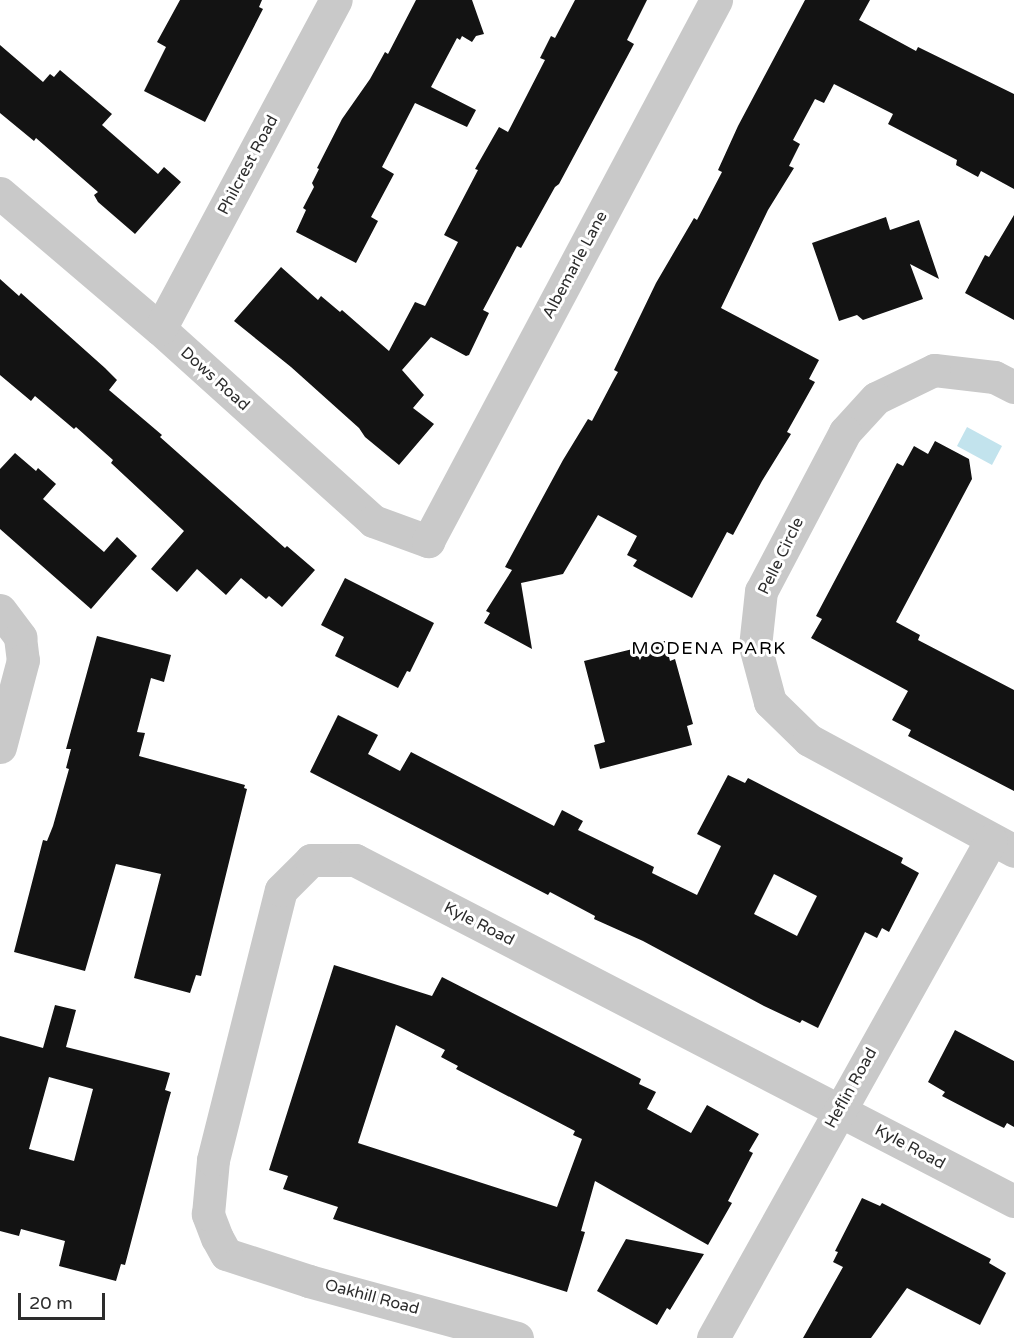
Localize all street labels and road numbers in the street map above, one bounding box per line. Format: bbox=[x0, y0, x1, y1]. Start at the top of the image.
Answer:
street label: Philcrest Road bbox=[214, 112, 282, 218]
street label: Albemarle Lane bbox=[539, 208, 611, 322]
street label: Dows Road bbox=[177, 343, 253, 415]
street label: Pelle Circle bbox=[754, 514, 808, 598]
street label: Kyle Road bbox=[440, 898, 518, 950]
street label: Heflin Road bbox=[821, 1044, 881, 1132]
street label: Kyle Road bbox=[872, 1121, 948, 1173]
street label: Oakhill Road bbox=[323, 1275, 421, 1319]

